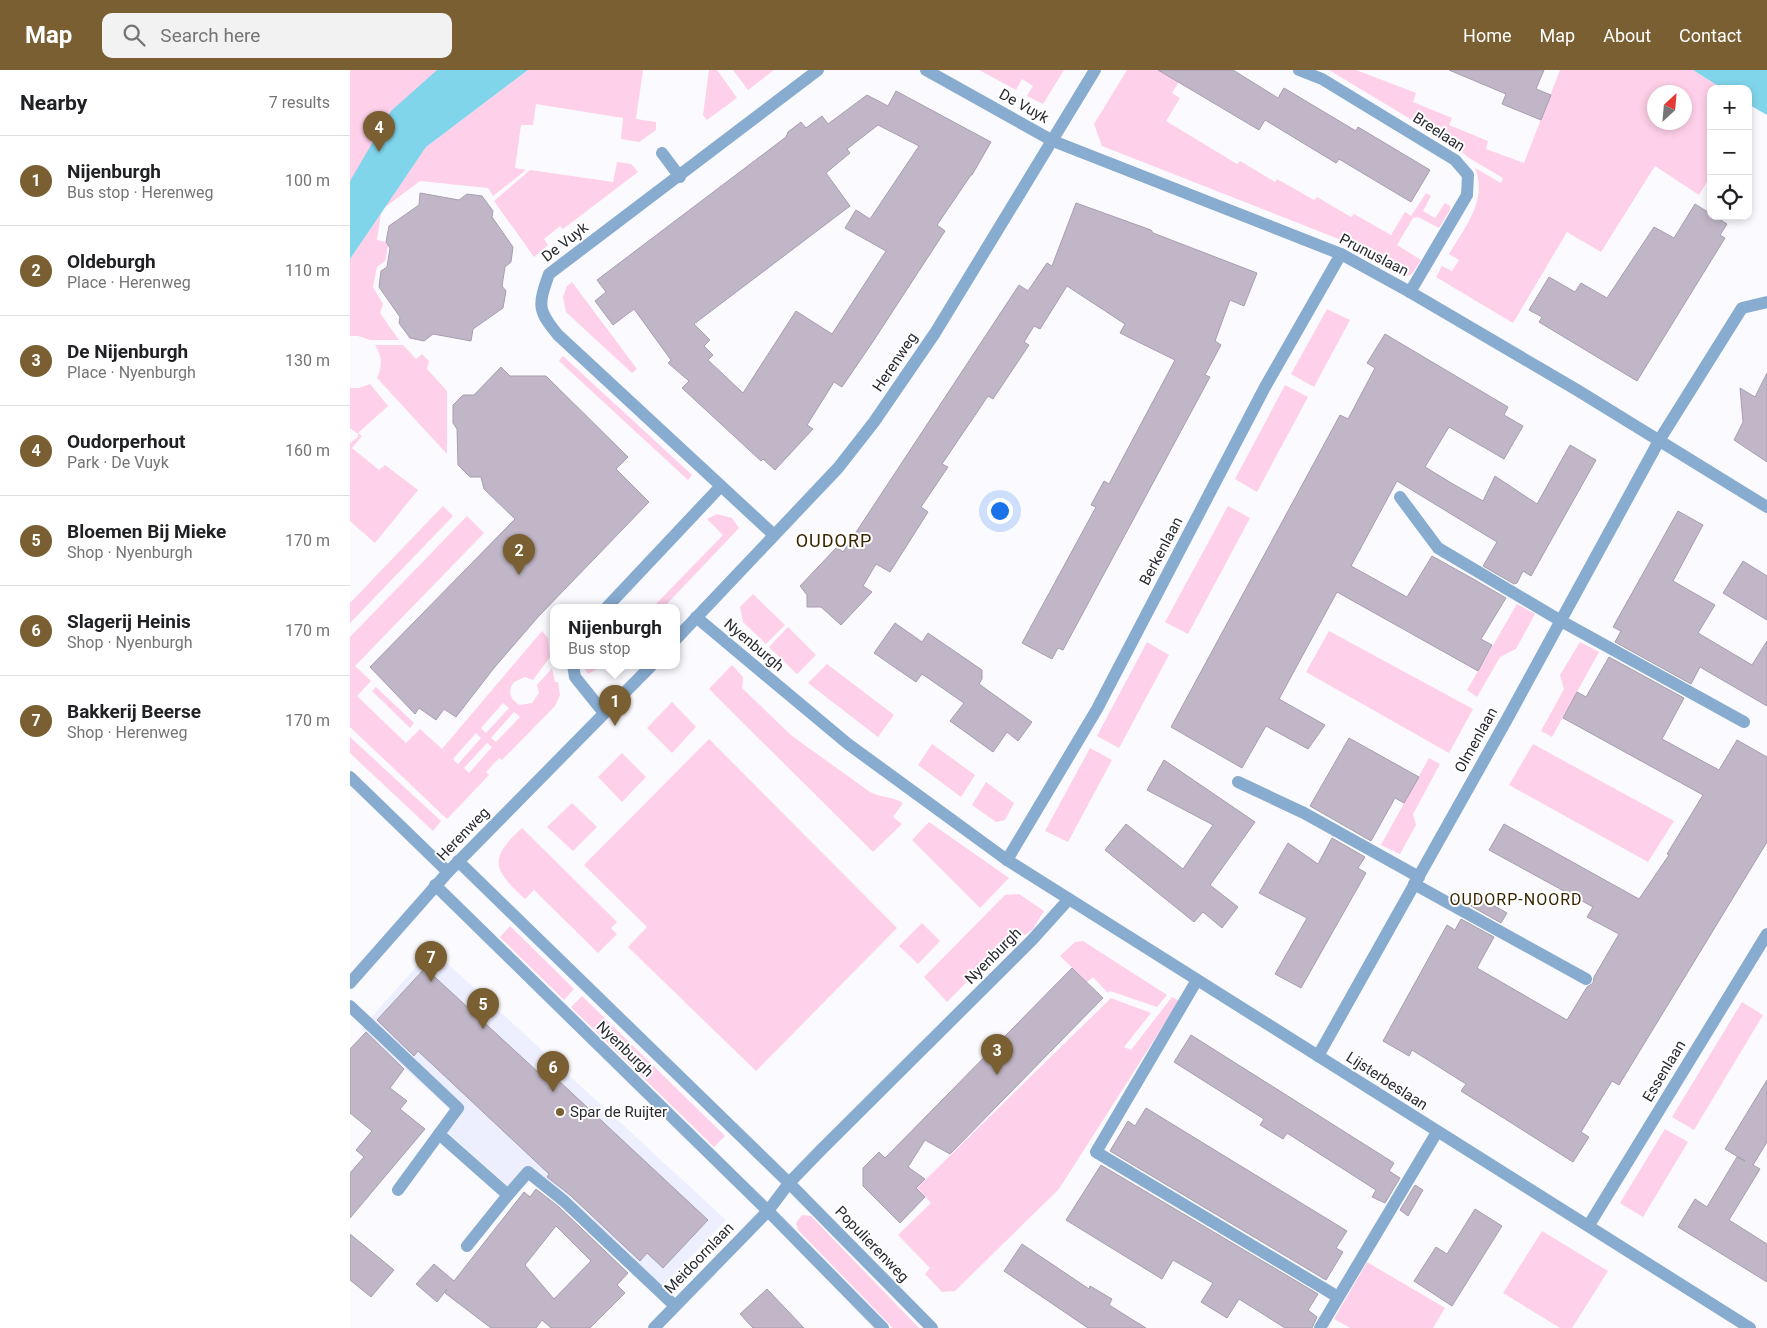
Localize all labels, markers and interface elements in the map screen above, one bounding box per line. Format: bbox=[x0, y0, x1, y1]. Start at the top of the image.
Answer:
search box bbox=[102, 13, 452, 58]
text: Map bbox=[25, 21, 72, 49]
icon: search bbox=[120, 21, 148, 49]
text: Search here bbox=[160, 24, 260, 47]
text: Home bbox=[1463, 25, 1512, 46]
text: Map bbox=[1540, 25, 1575, 46]
text: About bbox=[1603, 25, 1651, 46]
text: Contact bbox=[1679, 25, 1742, 46]
street label: De Vuyk bbox=[996, 85, 1052, 127]
north arrow bbox=[1647, 85, 1692, 130]
map controls bbox=[1707, 85, 1752, 220]
button: + bbox=[1707, 85, 1752, 130]
text: Nearby bbox=[20, 91, 87, 115]
text: 7 results bbox=[269, 93, 330, 112]
street label: Breelaan bbox=[1410, 109, 1468, 155]
pin: 4 bbox=[363, 111, 395, 152]
button: − bbox=[1707, 130, 1752, 175]
text: Nijenburgh bbox=[67, 160, 161, 183]
text: 1 bbox=[31, 171, 41, 190]
text: 100 m bbox=[285, 171, 330, 190]
button: locate bbox=[1707, 175, 1752, 220]
text: Bus stop · Herenweg bbox=[67, 183, 214, 202]
street label: De Vuyk bbox=[538, 218, 592, 266]
street label: Prunuslaan bbox=[1336, 230, 1412, 280]
text: Oldeburgh bbox=[67, 250, 156, 273]
text: 2 bbox=[31, 261, 41, 280]
text: 110 m bbox=[285, 261, 330, 280]
text: Place · Herenweg bbox=[67, 273, 191, 292]
street label: Herenweg bbox=[869, 329, 921, 395]
text: De Nijenburgh bbox=[67, 340, 188, 363]
text: 3 bbox=[31, 351, 41, 370]
text: 130 m bbox=[285, 351, 330, 370]
text: Place · Nyenburgh bbox=[67, 363, 196, 382]
text: Oudorperhout bbox=[67, 430, 185, 453]
text: 4 bbox=[31, 441, 41, 460]
text: 160 m bbox=[285, 441, 330, 460]
text: Park · De Vuyk bbox=[67, 453, 169, 472]
your location bbox=[987, 498, 1013, 524]
street label: Berkenlaan bbox=[1136, 514, 1186, 588]
text: Bloemen Bij Mieke bbox=[67, 520, 226, 543]
district label: OUDORP bbox=[796, 530, 872, 551]
text: 5 bbox=[31, 531, 41, 550]
text: 170 m bbox=[285, 531, 330, 550]
pin: 2 bbox=[503, 534, 535, 575]
text: Shop · Nyenburgh bbox=[67, 543, 193, 562]
popup bbox=[550, 604, 680, 669]
text: Slagerij Heinis bbox=[67, 610, 191, 633]
street label: Nyenburgh bbox=[721, 615, 787, 675]
text: Nijenburgh bbox=[568, 616, 662, 639]
text: 6 bbox=[31, 621, 41, 640]
text: 170 m bbox=[285, 621, 330, 640]
text: Shop · Nyenburgh bbox=[67, 633, 193, 652]
text: Bus stop bbox=[568, 639, 631, 658]
pin: 1 bbox=[599, 685, 631, 726]
text: Bakkerij Beerse bbox=[67, 700, 201, 723]
street label: Olmenlaan bbox=[1451, 704, 1501, 776]
text: 7 bbox=[31, 711, 41, 730]
text: 170 m bbox=[285, 711, 330, 730]
text: Shop · Herenweg bbox=[67, 723, 188, 742]
street label: Herenweg bbox=[433, 803, 493, 865]
district label: OUDORP-NOORD bbox=[1449, 890, 1583, 909]
street label: Nyenburgh bbox=[961, 924, 1025, 988]
pin: 7 bbox=[415, 941, 447, 982]
pin: 5 bbox=[467, 988, 499, 1029]
street label: Nyenburgh bbox=[593, 1017, 657, 1081]
pin: 3 bbox=[981, 1034, 1013, 1075]
street label: Essenlaan bbox=[1639, 1037, 1689, 1105]
street label: Lijsterbeslaan bbox=[1343, 1048, 1431, 1114]
pin: 6 bbox=[537, 1051, 569, 1092]
place label: Spar de Ruijter bbox=[570, 1103, 667, 1121]
marker: Spar de Ruijter bbox=[554, 1106, 566, 1118]
street label: Populierenweg bbox=[831, 1202, 913, 1286]
street label: Meidoornlaan bbox=[661, 1219, 737, 1297]

